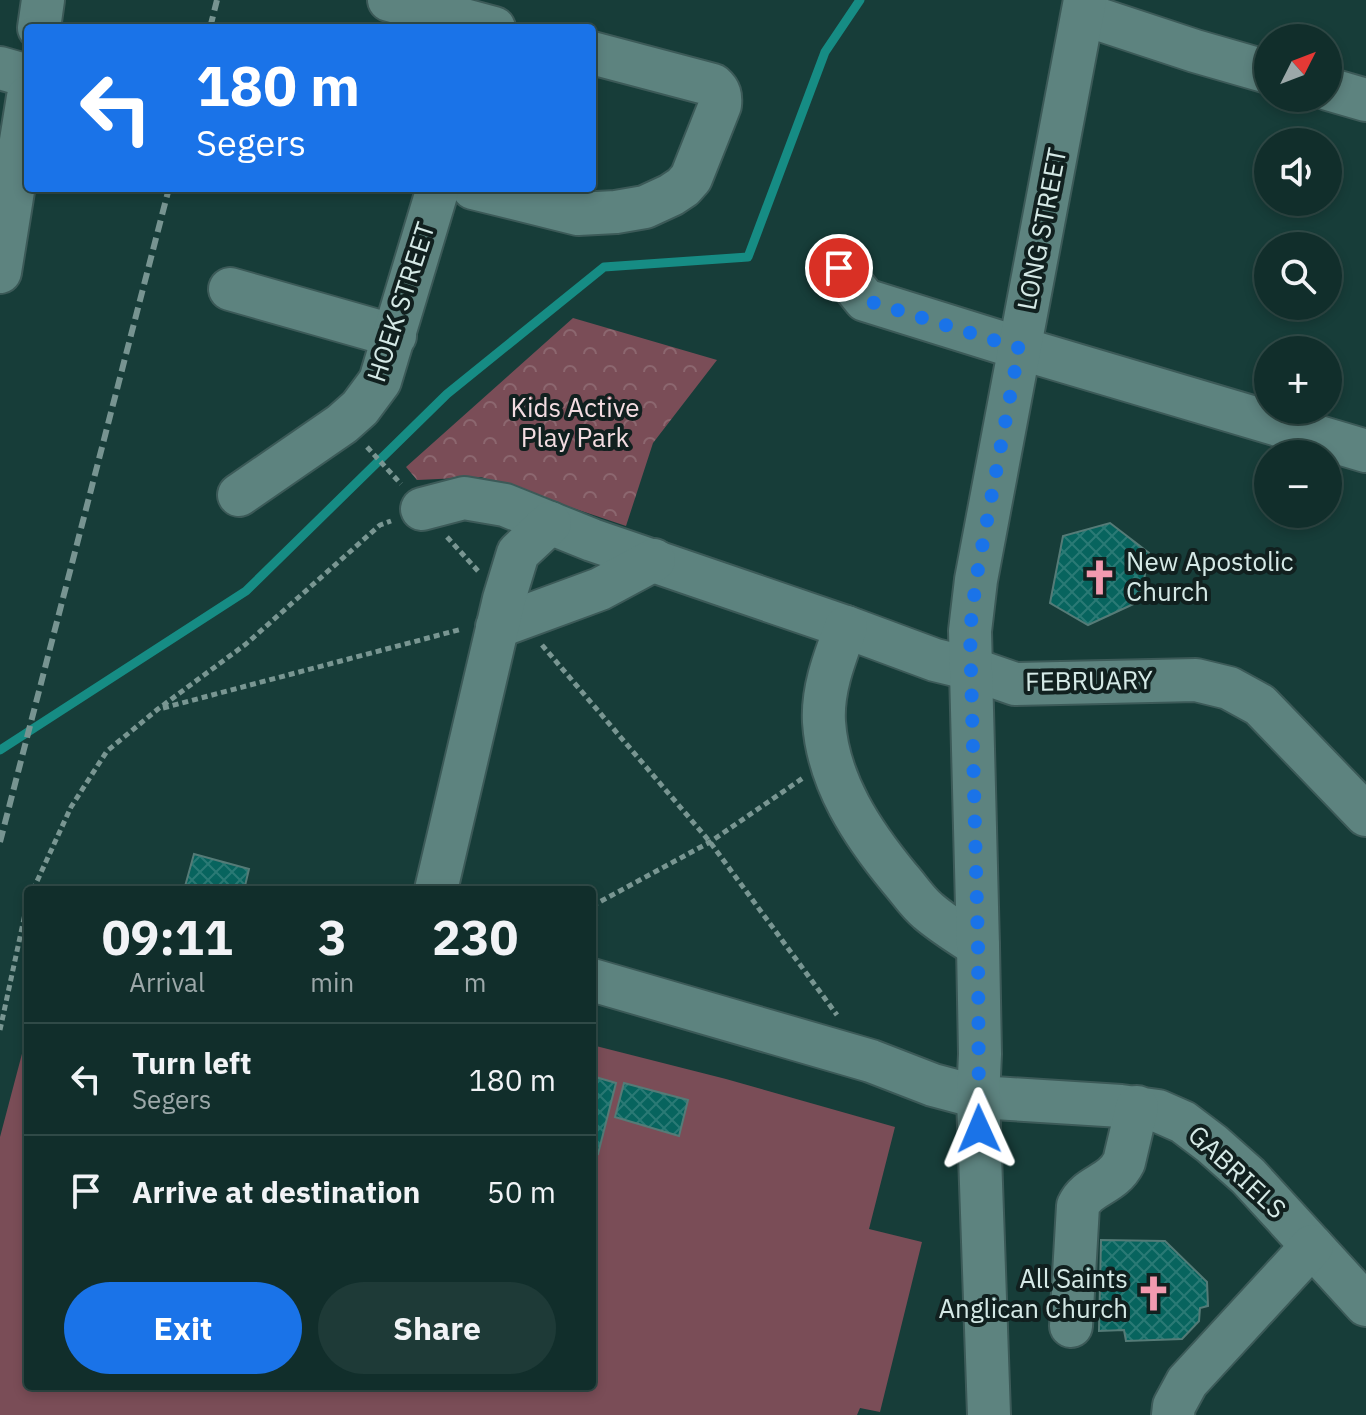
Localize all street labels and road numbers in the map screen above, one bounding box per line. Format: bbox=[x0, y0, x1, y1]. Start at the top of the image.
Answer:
street label: LONG STREET bbox=[1009, 145, 1073, 313]
street label: HOEK STREET bbox=[358, 217, 442, 386]
street label: FEBRUARY bbox=[1025, 662, 1154, 698]
street label: GABRIELS bbox=[1181, 1117, 1294, 1225]

